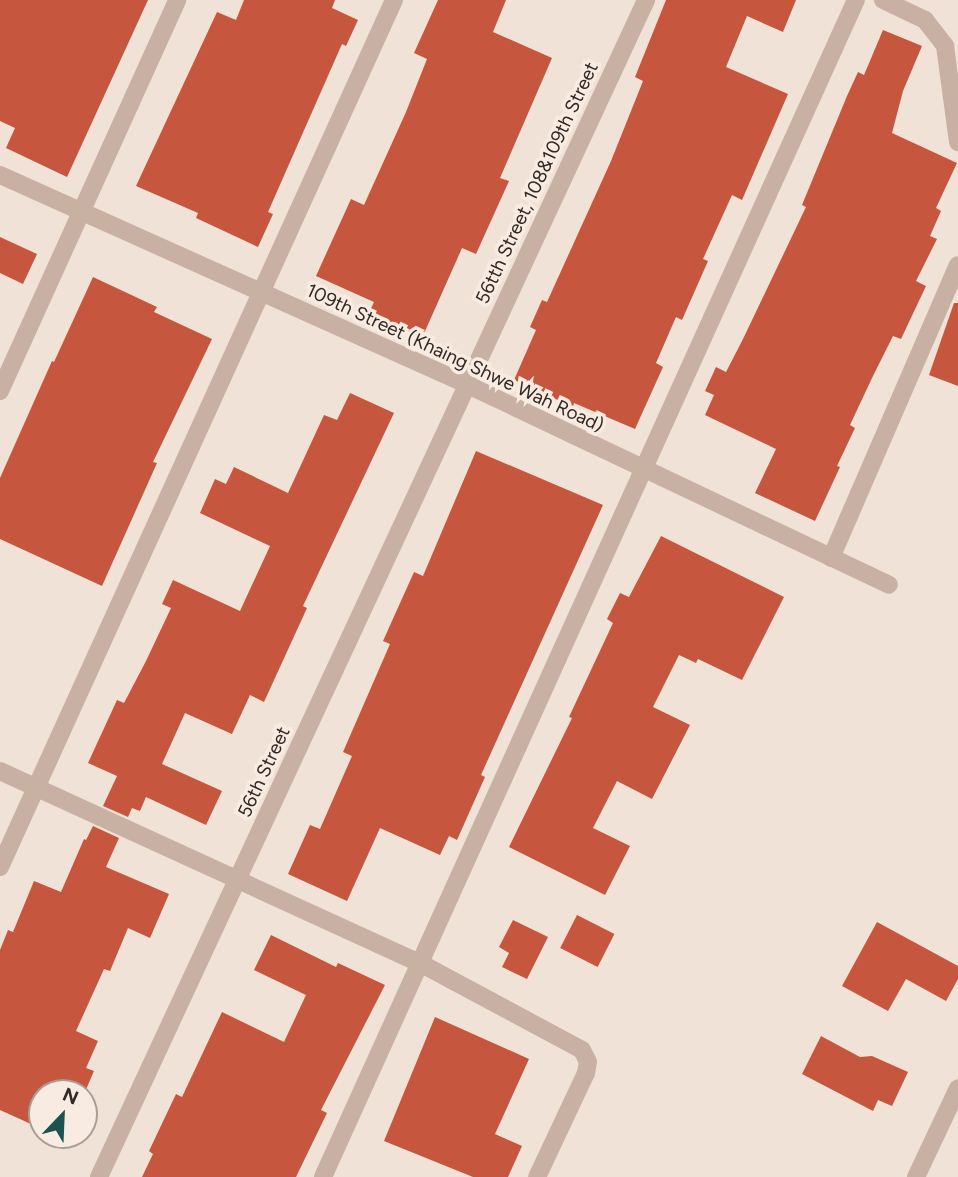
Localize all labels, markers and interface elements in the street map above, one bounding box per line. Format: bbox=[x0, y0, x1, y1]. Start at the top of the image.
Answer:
street label: 56tth Street, 108&109th Street bbox=[471, 59, 603, 307]
street label: 109th Street (Khaing Shwe Wah Road) bbox=[303, 279, 607, 437]
street label: 56th Street bbox=[233, 723, 295, 821]
north arrow bbox=[28, 1079, 98, 1149]
text: N bbox=[59, 1083, 82, 1110]

